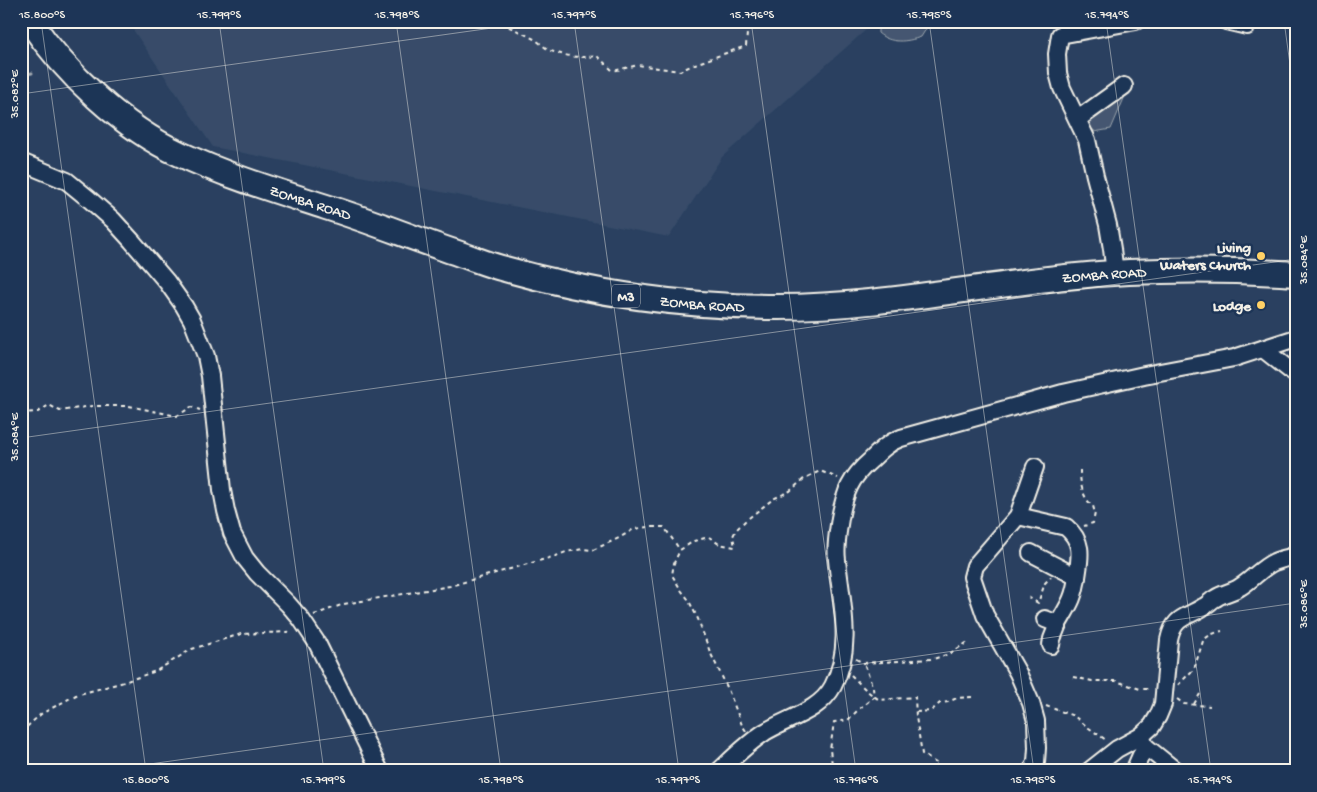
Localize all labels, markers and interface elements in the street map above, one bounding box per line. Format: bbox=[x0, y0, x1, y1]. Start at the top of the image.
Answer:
text: 15.800°S bbox=[18, 9, 65, 23]
text: 15.799°S bbox=[196, 9, 242, 23]
text: 15.798°S bbox=[374, 9, 420, 23]
text: 15.797°S bbox=[551, 9, 597, 23]
text: 15.796°S bbox=[729, 9, 775, 23]
text: 15.795°S bbox=[906, 9, 952, 23]
text: 15.794°S bbox=[1084, 9, 1129, 23]
text: 35.082°E bbox=[9, 69, 23, 119]
street label: ZOMBA ROAD bbox=[267, 182, 353, 226]
text: 35.084°E bbox=[1298, 235, 1312, 285]
place label: Living Waters Church bbox=[1159, 240, 1251, 275]
marker: Living Waters Church bbox=[1255, 250, 1267, 262]
street label: ZOMBA ROAD bbox=[1061, 264, 1147, 288]
road number: M3 bbox=[612, 284, 640, 308]
street label: ZOMBA ROAD bbox=[659, 293, 745, 317]
place label: Lodge bbox=[1213, 298, 1252, 316]
marker: Lodge bbox=[1255, 299, 1267, 311]
text: 35.084°E bbox=[9, 412, 23, 462]
text: 35.086°E bbox=[1298, 579, 1312, 629]
text: 15.800°S bbox=[122, 774, 169, 788]
text: 15.799°S bbox=[300, 774, 346, 788]
text: 15.798°S bbox=[478, 774, 524, 788]
text: 15.797°S bbox=[655, 774, 701, 788]
text: 15.796°S bbox=[833, 774, 879, 788]
text: 15.795°S bbox=[1010, 774, 1056, 788]
text: 15.794°S bbox=[1187, 774, 1232, 788]

